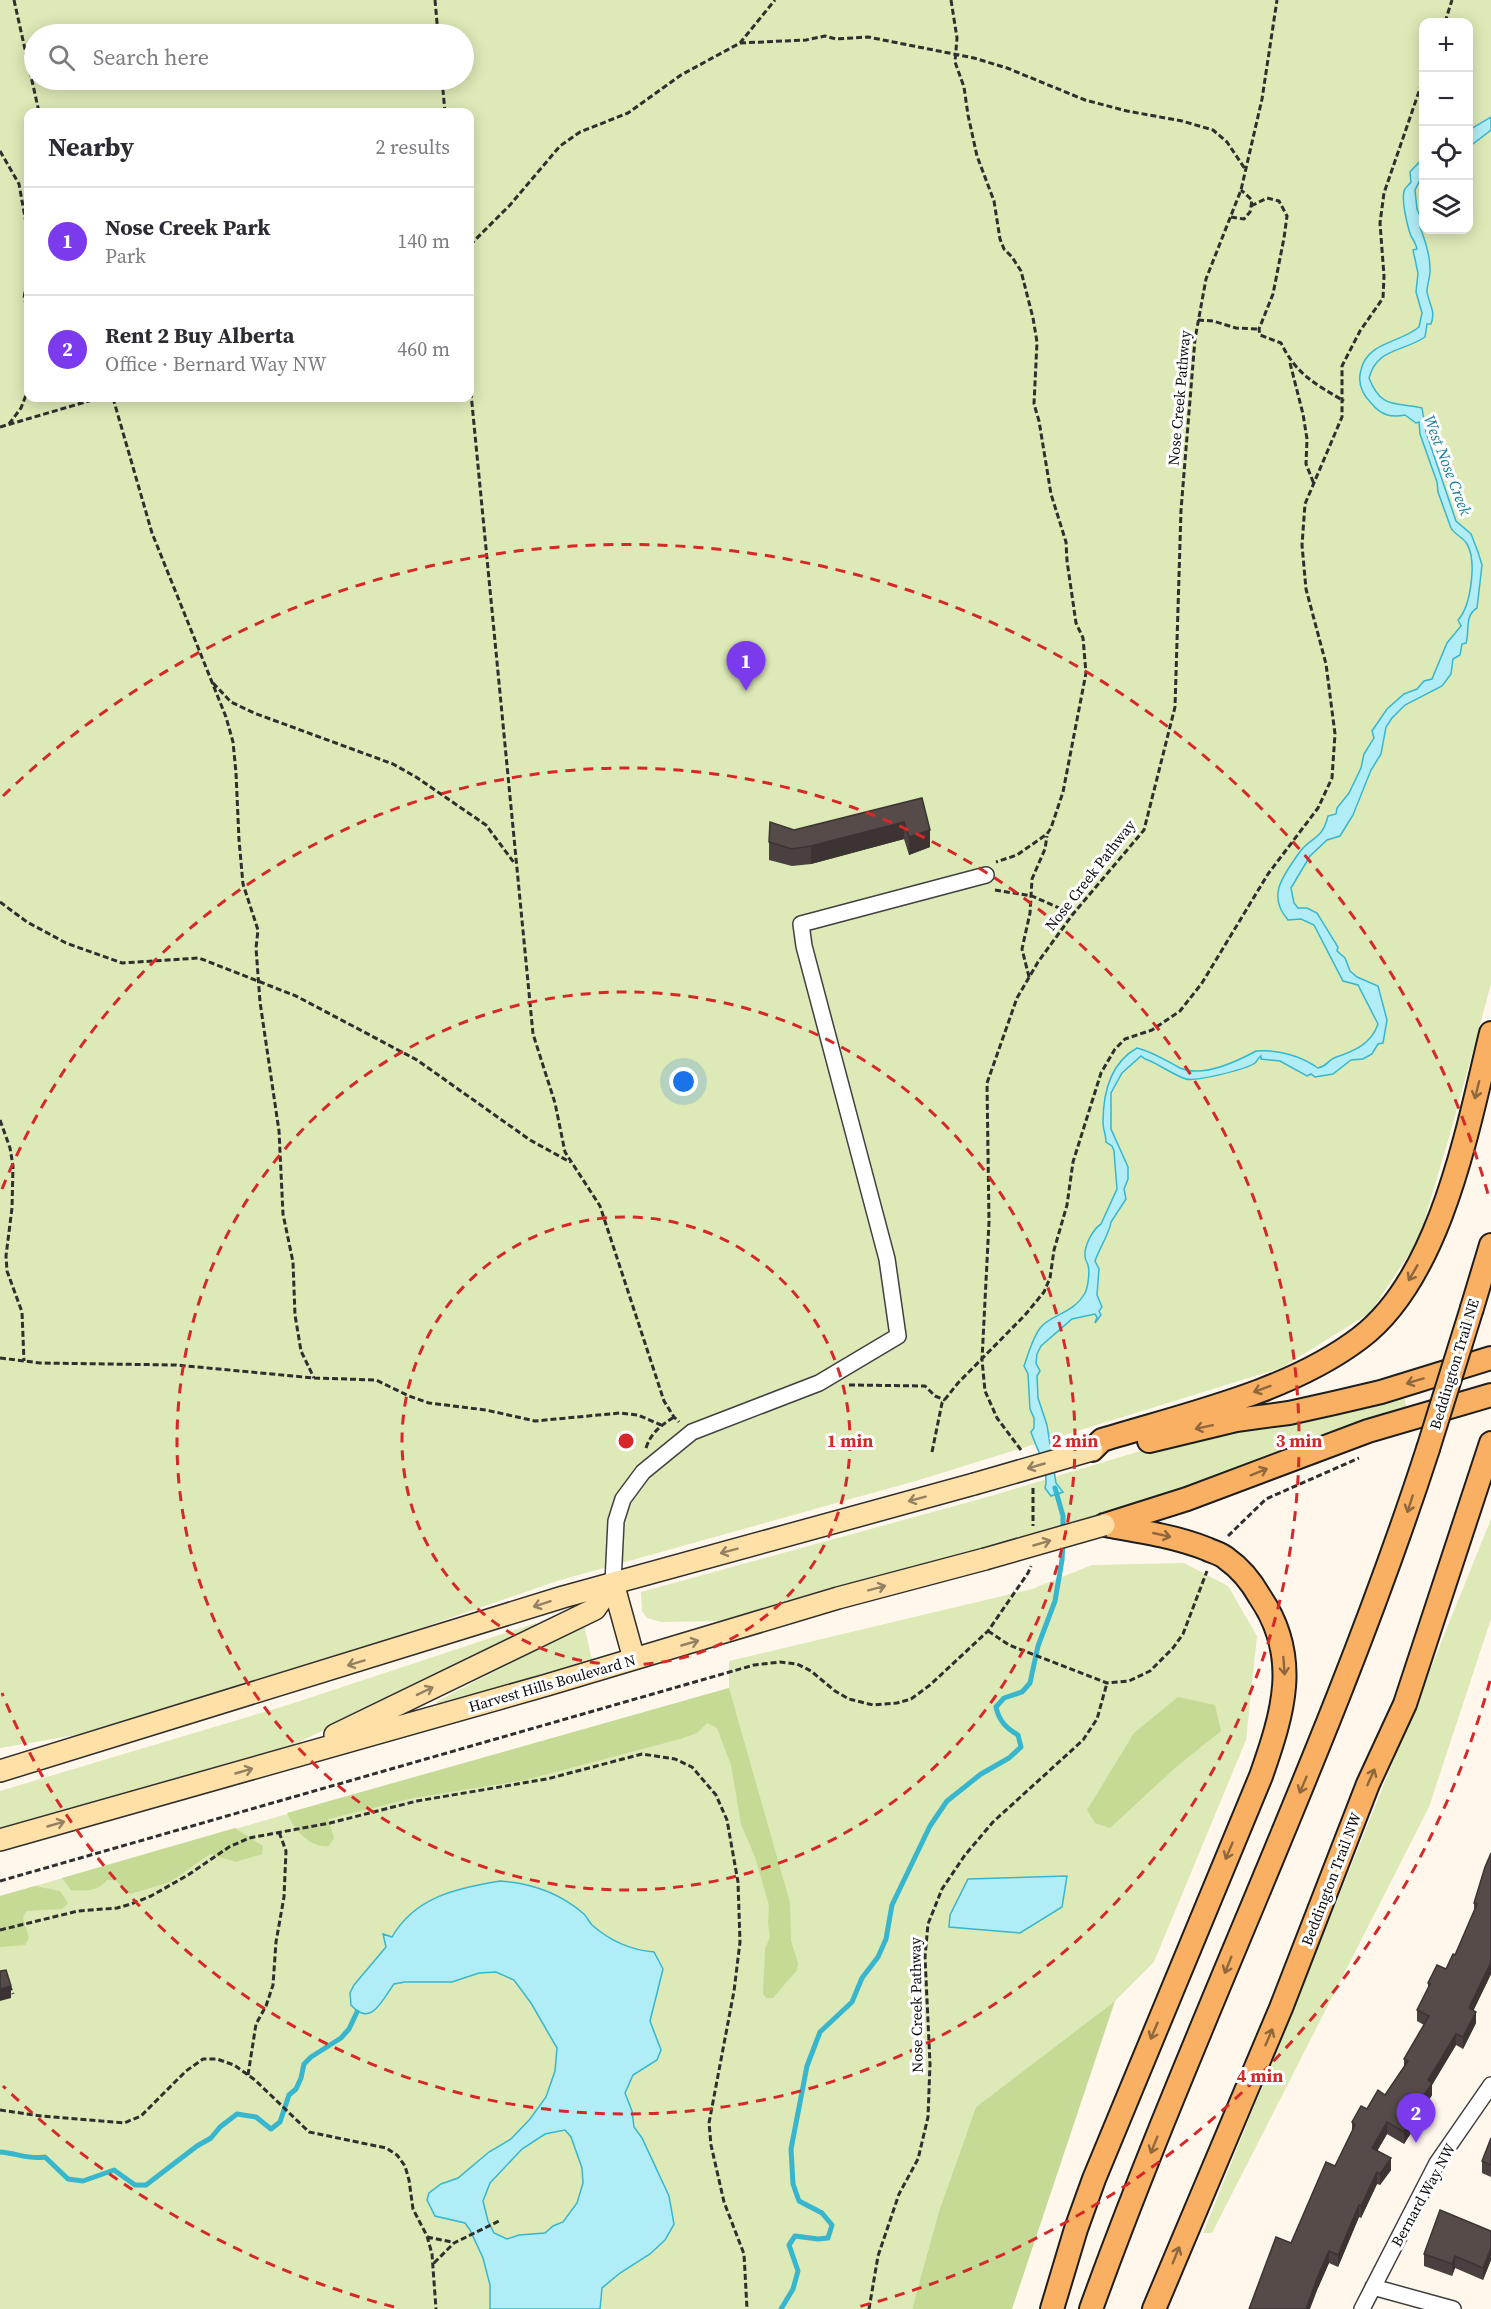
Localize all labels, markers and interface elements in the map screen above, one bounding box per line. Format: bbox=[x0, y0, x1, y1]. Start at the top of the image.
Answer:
map controls bbox=[1419, 18, 1473, 234]
button: + bbox=[1419, 18, 1473, 72]
search box bbox=[24, 24, 474, 90]
icon: search bbox=[45, 41, 78, 74]
text: Search here bbox=[93, 42, 209, 72]
button: − bbox=[1419, 72, 1473, 126]
button: locate bbox=[1419, 126, 1473, 180]
text: Nearby bbox=[48, 129, 134, 165]
text: 2 results bbox=[375, 133, 450, 161]
button: layers bbox=[1419, 180, 1473, 234]
text: Nose Creek Park bbox=[105, 212, 270, 242]
text: 1 bbox=[62, 227, 73, 255]
text: 140 m bbox=[397, 227, 450, 255]
text: Park bbox=[105, 242, 146, 270]
text: Rent 2 Buy Alberta bbox=[105, 320, 294, 350]
street label: Nose Creek Pathway bbox=[1163, 329, 1195, 466]
text: 2 bbox=[62, 335, 73, 363]
text: 460 m bbox=[397, 335, 450, 363]
text: Office · Bernard Way NW bbox=[105, 350, 326, 378]
water label: West Nose Creek bbox=[1419, 412, 1477, 519]
pin: 1 bbox=[726, 642, 766, 691]
street label: Nose Creek Pathway bbox=[1040, 815, 1140, 935]
your location bbox=[669, 1067, 698, 1096]
one-way arrow bbox=[1470, 1080, 1482, 1099]
one-way arrow bbox=[1407, 1264, 1419, 1281]
street label: Beddington Trail NE bbox=[1424, 1296, 1484, 1432]
one-way arrow bbox=[1406, 1377, 1425, 1388]
one-way arrow bbox=[1253, 1384, 1272, 1395]
one-way arrow bbox=[1195, 1422, 1214, 1433]
text: 1 min bbox=[827, 1428, 873, 1453]
text: 2 min bbox=[1052, 1428, 1098, 1453]
text: 3 min bbox=[1276, 1428, 1322, 1453]
centre of rings bbox=[616, 1431, 636, 1451]
one-way arrow bbox=[1027, 1461, 1046, 1472]
one-way arrow bbox=[1249, 1466, 1268, 1477]
one-way arrow bbox=[908, 1494, 927, 1505]
one-way arrow bbox=[1403, 1494, 1414, 1513]
one-way arrow bbox=[1152, 1530, 1171, 1542]
one-way arrow bbox=[1032, 1537, 1051, 1548]
one-way arrow bbox=[720, 1546, 739, 1557]
one-way arrow bbox=[867, 1581, 886, 1593]
one-way arrow bbox=[533, 1599, 552, 1610]
one-way arrow bbox=[680, 1637, 699, 1648]
street label: Harvest Hills Boulevard N bbox=[466, 1649, 638, 1717]
one-way arrow bbox=[1279, 1655, 1290, 1675]
one-way arrow bbox=[347, 1658, 366, 1669]
one-way arrow bbox=[416, 1685, 434, 1697]
one-way arrow bbox=[234, 1765, 253, 1776]
one-way arrow bbox=[1366, 1769, 1378, 1787]
one-way arrow bbox=[1297, 1775, 1308, 1793]
street label: Beddington Trail NW bbox=[1296, 1809, 1366, 1949]
one-way arrow bbox=[46, 1818, 65, 1829]
one-way arrow bbox=[1223, 1841, 1234, 1860]
street label: Nose Creek Pathway bbox=[904, 1937, 928, 2073]
one-way arrow bbox=[1222, 1955, 1233, 1973]
one-way arrow bbox=[1148, 2021, 1159, 2039]
one-way arrow bbox=[1264, 2028, 1275, 2046]
text: 4 min bbox=[1237, 2063, 1283, 2088]
pin: 2 bbox=[1396, 2094, 1436, 2143]
one-way arrow bbox=[1148, 2135, 1159, 2154]
street label: Bernard Way NW bbox=[1386, 2139, 1460, 2251]
one-way arrow bbox=[1171, 2246, 1182, 2265]

